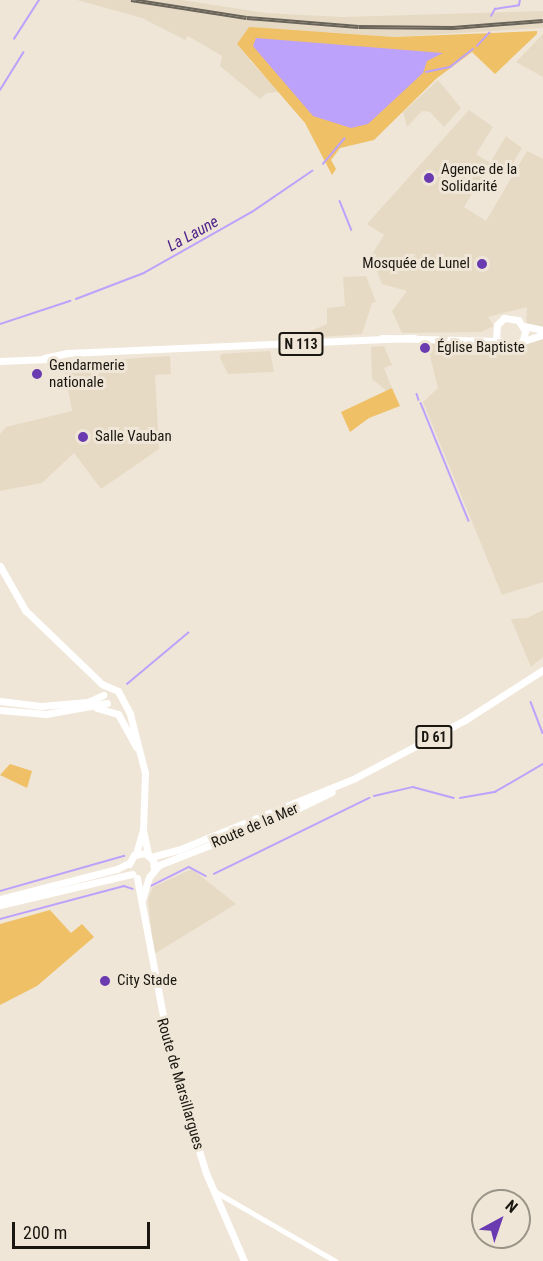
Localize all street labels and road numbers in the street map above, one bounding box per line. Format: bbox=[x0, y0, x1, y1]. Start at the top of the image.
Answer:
road number: N 113 bbox=[277, 333, 325, 355]
road number: D 61 bbox=[414, 726, 454, 748]
street label: Route de la Mer bbox=[209, 800, 301, 852]
street label: Route de Marsillargues bbox=[153, 1016, 207, 1152]

